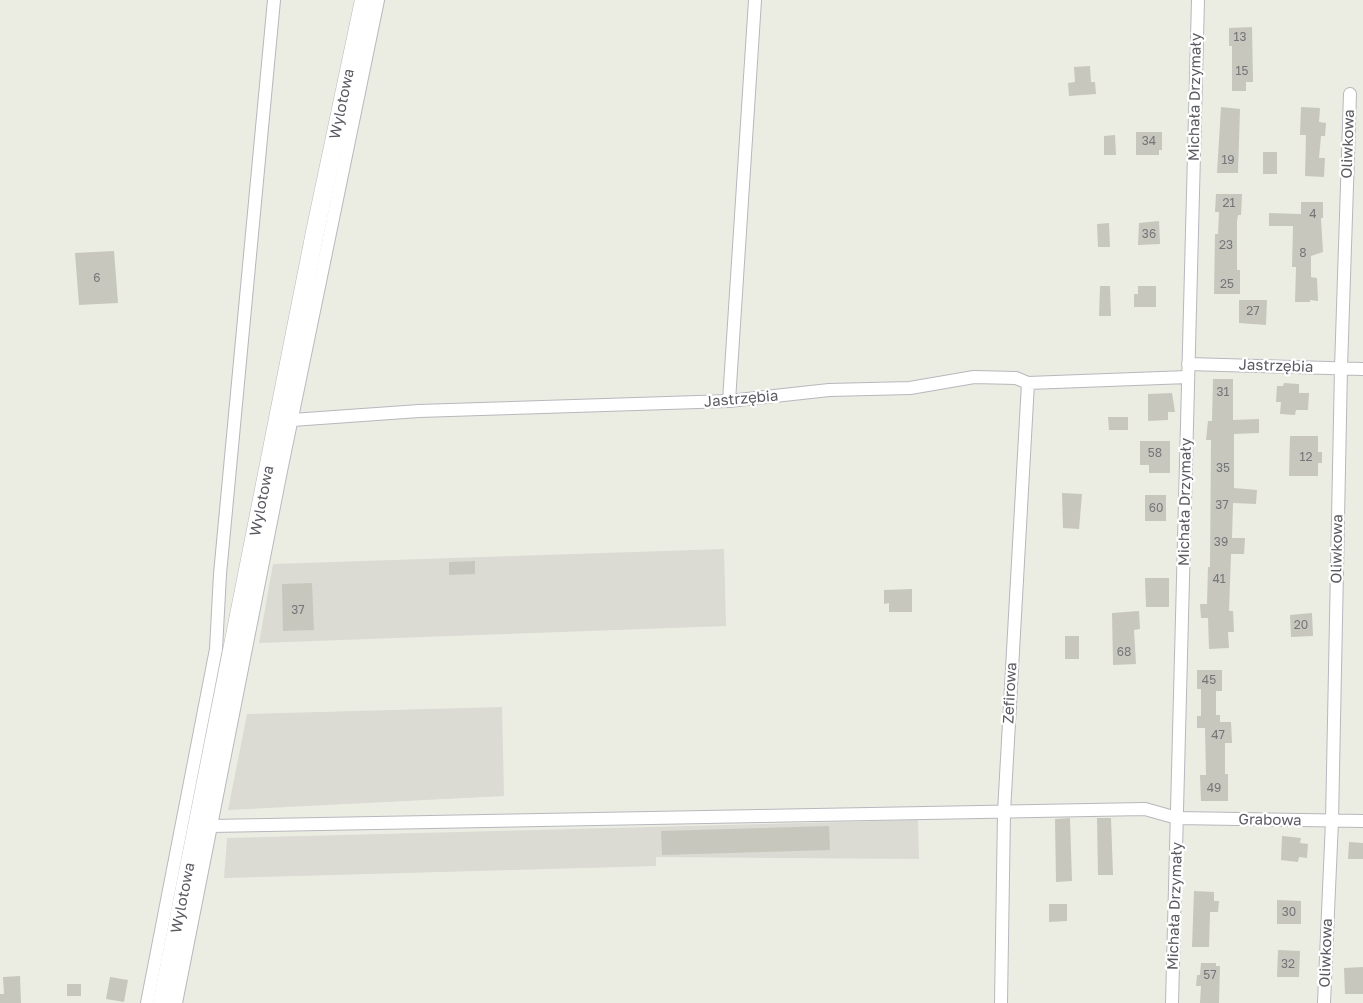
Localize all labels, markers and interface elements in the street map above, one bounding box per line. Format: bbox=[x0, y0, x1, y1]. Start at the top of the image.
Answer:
house number: 13 bbox=[1234, 30, 1246, 44]
street label: Michała Drzymały bbox=[1185, 33, 1205, 161]
house number: 15 bbox=[1236, 64, 1248, 78]
street label: Wylotowa bbox=[326, 67, 358, 141]
street label: Oliwkowa bbox=[1338, 109, 1358, 179]
house number: 34 bbox=[1142, 134, 1156, 148]
house number: 19 bbox=[1221, 153, 1235, 167]
house number: 21 bbox=[1223, 196, 1235, 210]
house number: 4 bbox=[1309, 207, 1317, 221]
house number: 36 bbox=[1142, 227, 1156, 241]
house number: 23 bbox=[1219, 238, 1233, 252]
house number: 8 bbox=[1299, 246, 1307, 260]
house number: 6 bbox=[93, 271, 101, 285]
house number: 25 bbox=[1220, 277, 1234, 291]
house number: 27 bbox=[1246, 304, 1260, 318]
street label: Jastrzębia bbox=[1238, 356, 1314, 376]
house number: 31 bbox=[1217, 385, 1229, 399]
street label: Jastrzębia bbox=[703, 387, 779, 411]
street label: Michała Drzymały bbox=[1175, 438, 1195, 566]
house number: 58 bbox=[1148, 446, 1162, 460]
house number: 12 bbox=[1300, 450, 1312, 464]
house number: 35 bbox=[1216, 461, 1230, 475]
street label: Wylotowa bbox=[246, 464, 278, 538]
house number: 37 bbox=[1215, 498, 1229, 512]
house number: 60 bbox=[1149, 501, 1163, 515]
street label: Oliwkowa bbox=[1327, 514, 1347, 584]
house number: 39 bbox=[1214, 535, 1228, 549]
house number: 41 bbox=[1212, 572, 1226, 586]
house number: 37 bbox=[291, 603, 305, 617]
house number: 20 bbox=[1294, 618, 1308, 632]
house number: 68 bbox=[1117, 645, 1131, 659]
street label: Zefirowa bbox=[999, 662, 1021, 724]
house number: 45 bbox=[1202, 673, 1216, 687]
house number: 47 bbox=[1211, 728, 1225, 742]
house number: 49 bbox=[1207, 781, 1221, 795]
street label: Grabowa bbox=[1238, 810, 1302, 830]
street label: Michała Drzymały bbox=[1164, 842, 1186, 970]
street label: Wylotowa bbox=[167, 861, 199, 935]
house number: 30 bbox=[1282, 905, 1296, 919]
street label: Oliwkowa bbox=[1316, 918, 1336, 988]
house number: 32 bbox=[1281, 957, 1295, 971]
house number: 57 bbox=[1203, 968, 1217, 982]

